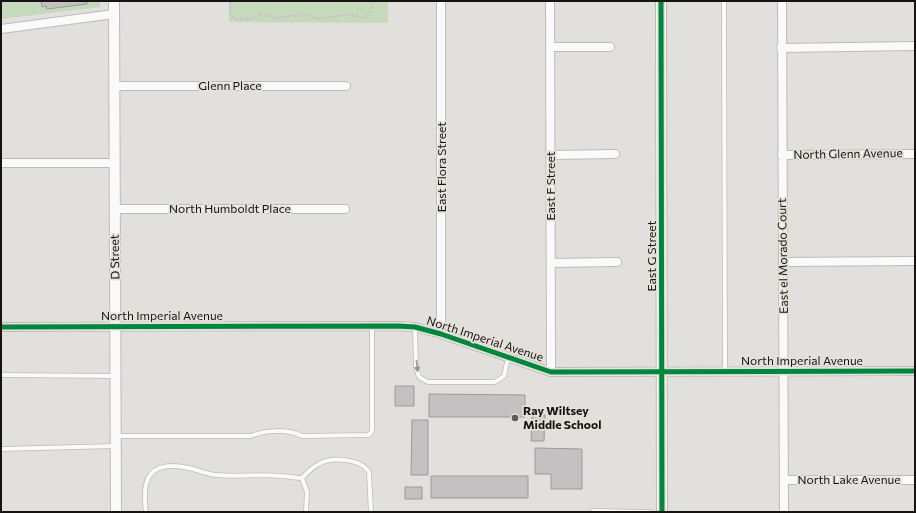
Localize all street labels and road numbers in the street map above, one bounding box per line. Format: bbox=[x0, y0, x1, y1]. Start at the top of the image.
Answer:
street label: Glenn Place bbox=[198, 78, 262, 92]
street label: East Flora Street bbox=[434, 122, 448, 212]
street label: North Glenn Avenue bbox=[793, 145, 903, 161]
street label: East F Street bbox=[543, 151, 557, 221]
street label: East el Morado Court bbox=[774, 198, 790, 314]
street label: North Humboldt Place bbox=[169, 201, 291, 215]
street label: East G Street bbox=[644, 220, 658, 292]
street label: D Street bbox=[107, 234, 121, 280]
street label: North Imperial Avenue bbox=[101, 308, 223, 322]
street label: North Imperial Avenue bbox=[425, 313, 545, 364]
street label: North Imperial Avenue bbox=[741, 353, 863, 367]
street label: North Lake Avenue bbox=[797, 472, 901, 486]

